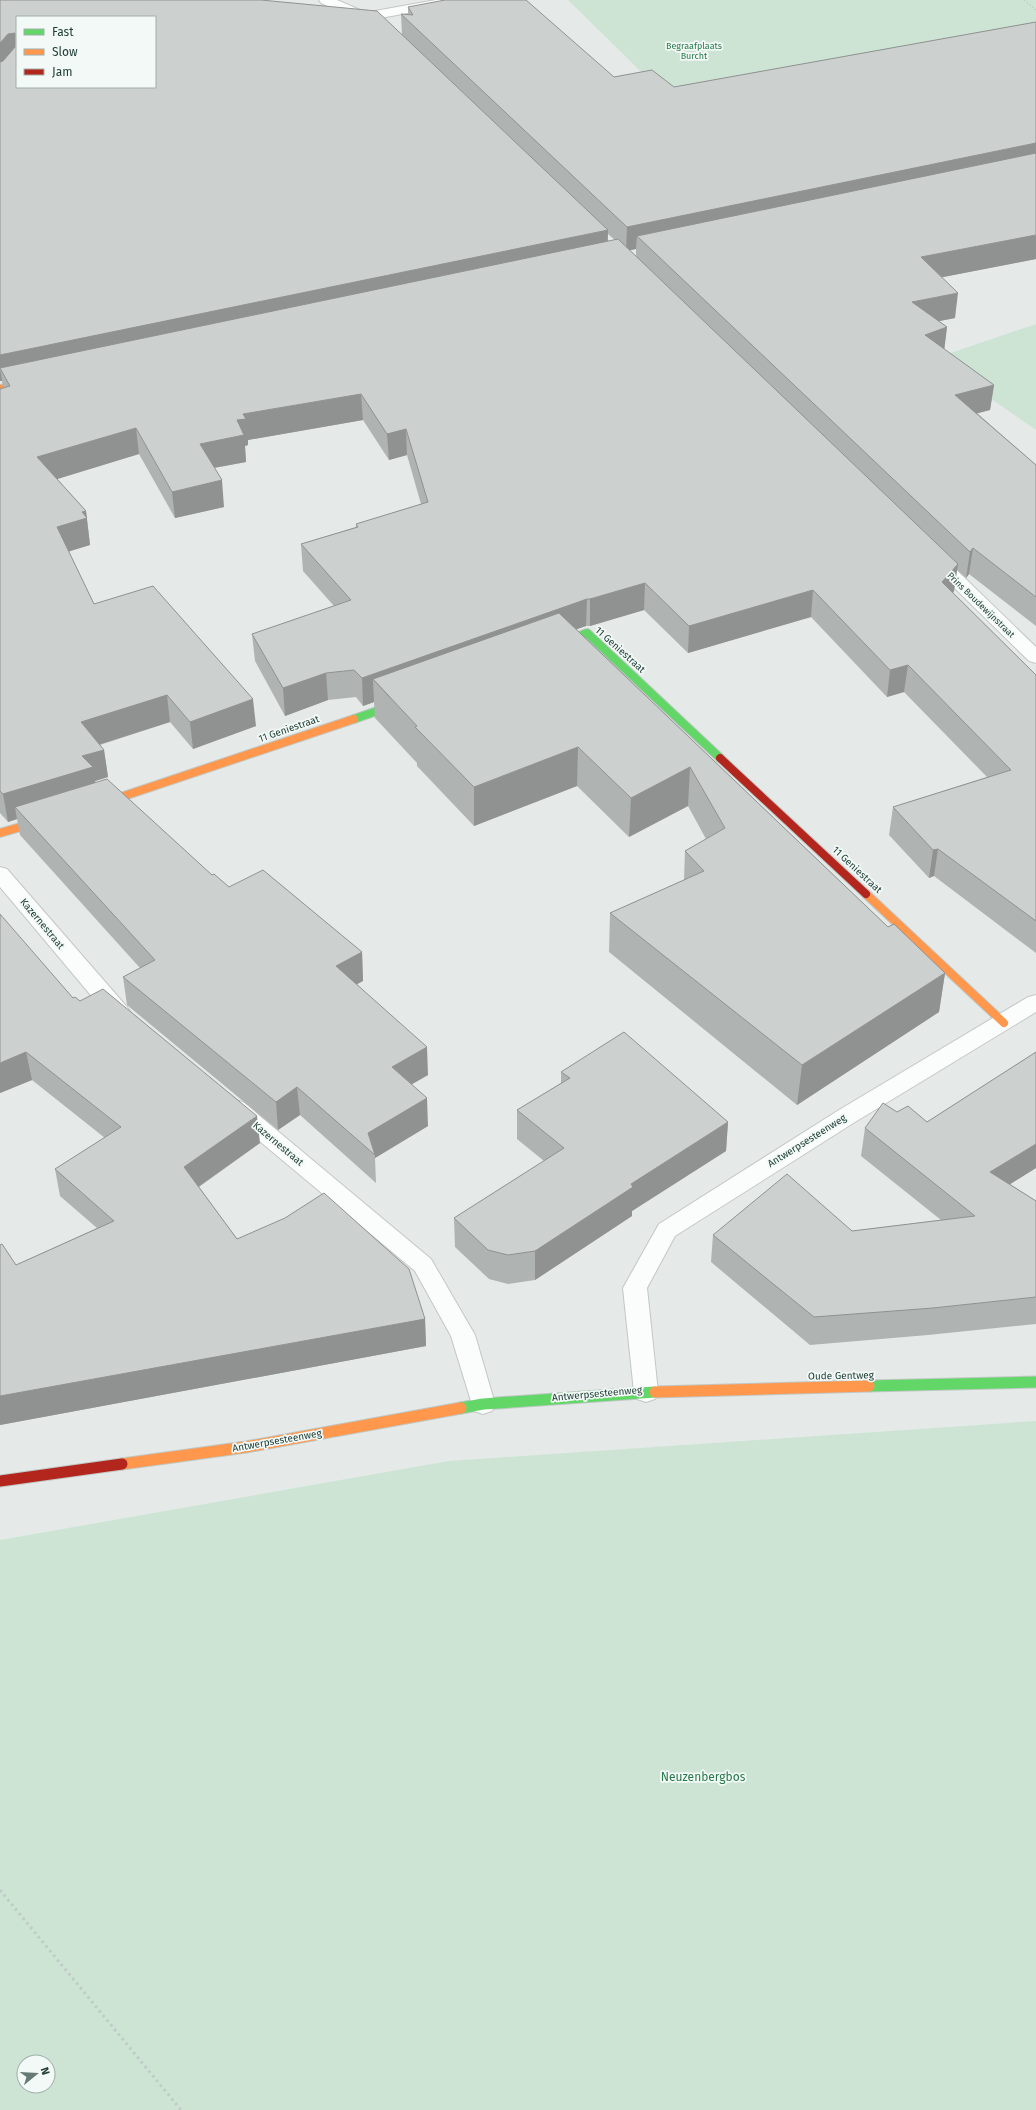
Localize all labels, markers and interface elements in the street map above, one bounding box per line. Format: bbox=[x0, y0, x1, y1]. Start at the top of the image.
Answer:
legend bbox=[16, 16, 156, 88]
text: Fast bbox=[52, 25, 74, 39]
park label: Begraafplaats Burcht bbox=[666, 41, 722, 61]
text: Slow bbox=[52, 45, 78, 59]
text: Jam bbox=[52, 65, 72, 79]
street label: Prins Boudewijnstraat bbox=[945, 570, 1017, 640]
street label: 11 Geniestraat bbox=[592, 624, 648, 676]
street label: 11 Geniestraat bbox=[257, 713, 321, 745]
street label: 11 Geniestraat bbox=[830, 844, 885, 896]
street label: Kazernestraat bbox=[17, 896, 67, 952]
street label: Antwerpsesteenweg bbox=[765, 1112, 849, 1170]
street label: Kazernestraat bbox=[250, 1119, 306, 1169]
street label: Oude Gentweg bbox=[808, 1369, 875, 1383]
street label: Antwerpsesteenweg bbox=[551, 1384, 643, 1404]
street label: Antwerpsesteenweg bbox=[231, 1427, 323, 1455]
park label: Neuzenbergbos bbox=[661, 1770, 746, 1784]
north arrow bbox=[16, 2054, 56, 2094]
text: N bbox=[38, 2066, 52, 2077]

